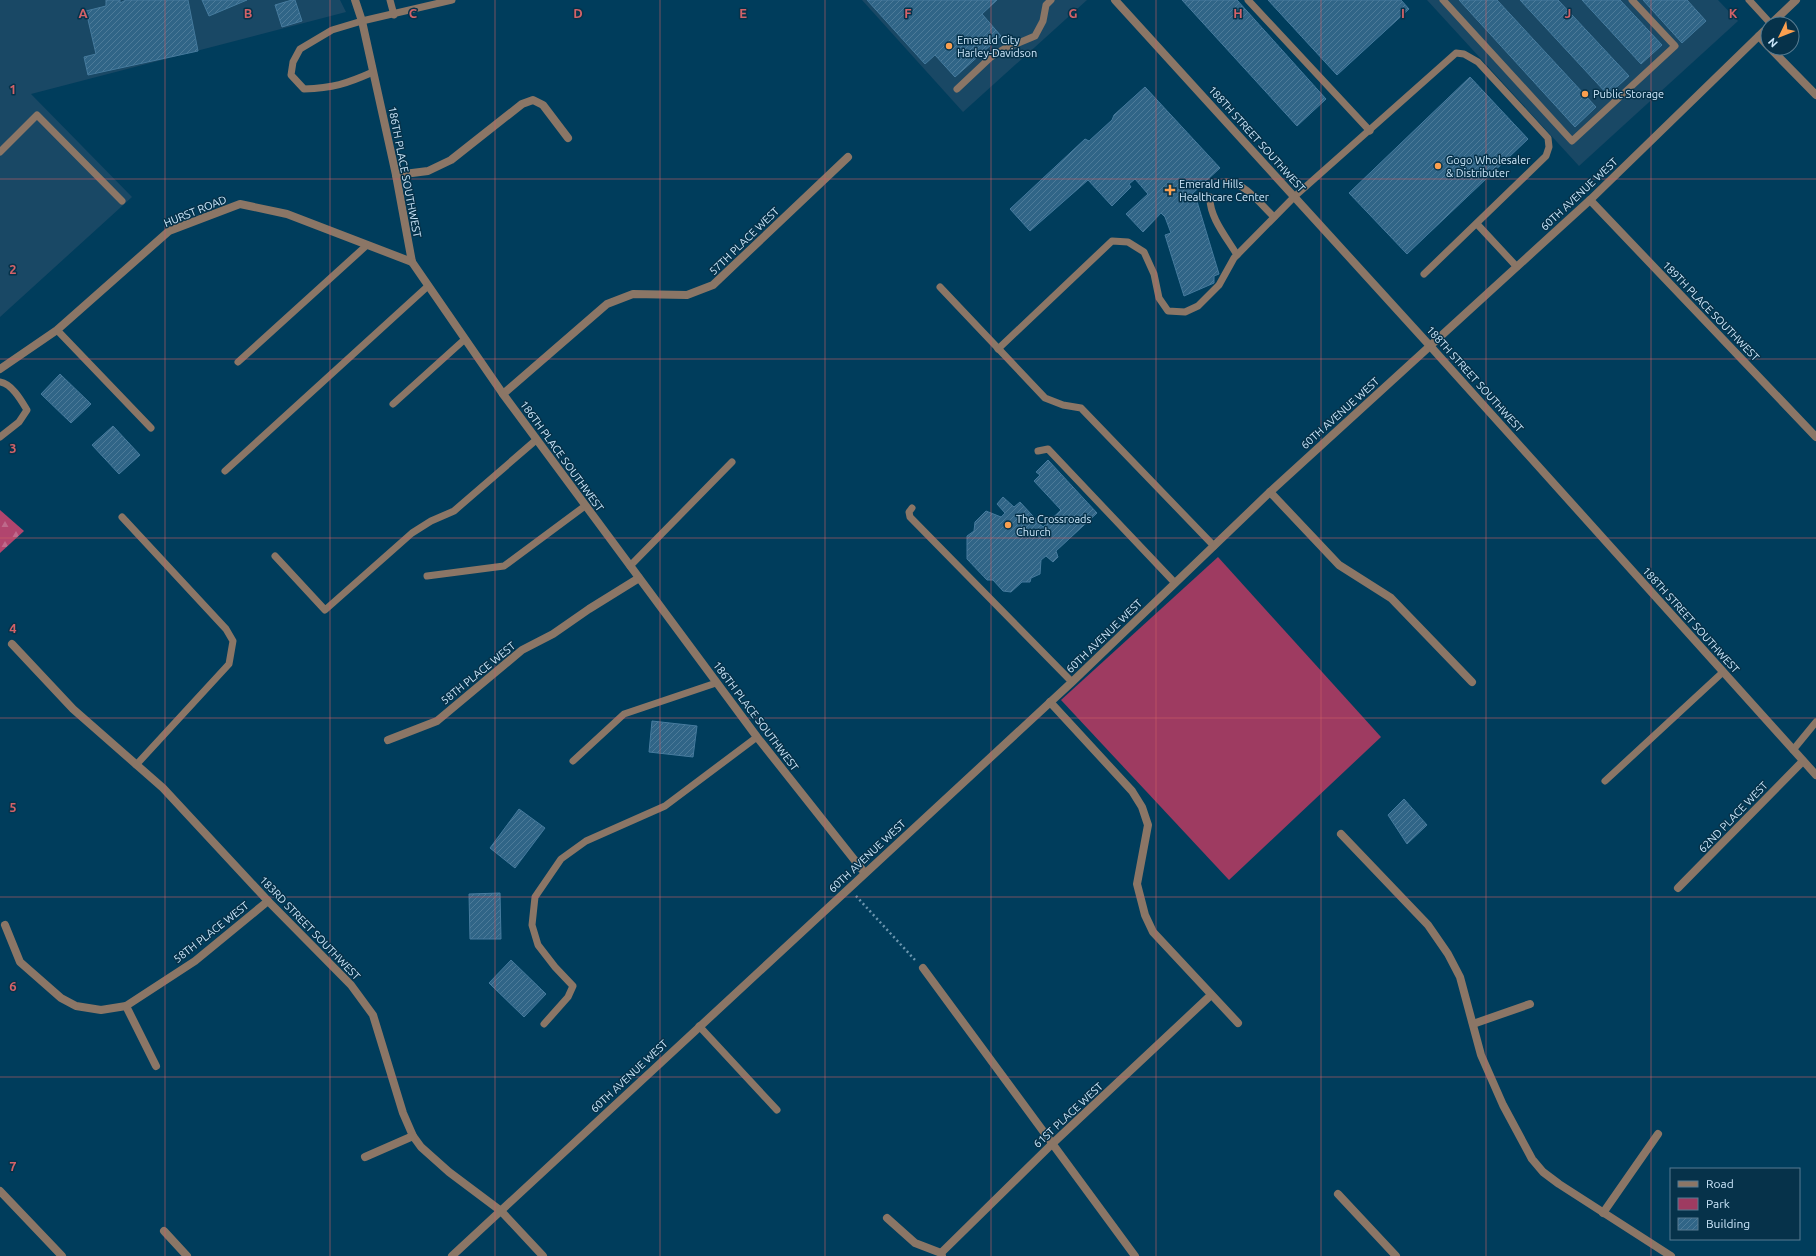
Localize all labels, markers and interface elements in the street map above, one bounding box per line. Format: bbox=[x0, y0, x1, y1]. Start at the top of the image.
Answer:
text: A bbox=[78, 6, 88, 20]
text: B bbox=[244, 6, 253, 20]
text: C bbox=[409, 6, 418, 20]
text: D bbox=[573, 6, 583, 20]
text: E bbox=[739, 6, 747, 20]
text: F bbox=[904, 6, 912, 20]
text: G bbox=[1069, 6, 1078, 20]
text: H bbox=[1233, 6, 1243, 20]
text: I bbox=[1401, 6, 1405, 20]
text: J bbox=[1565, 6, 1571, 20]
text: K bbox=[1729, 6, 1738, 20]
north arrow bbox=[1760, 16, 1800, 56]
place label: Emerald City Harley-Davidson bbox=[957, 34, 1037, 59]
text: N bbox=[1765, 36, 1780, 50]
marker: Emerald City Harley-Davidson bbox=[944, 41, 954, 51]
text: 1 bbox=[9, 82, 17, 96]
street label: 188TH STREET SOUTHWEST bbox=[1206, 84, 1308, 194]
place label: Public Storage bbox=[1593, 88, 1664, 100]
marker: Public Storage bbox=[1580, 89, 1590, 99]
street label: 186TH PLACE SOUTHWEST bbox=[386, 105, 424, 239]
place label: Gogo Wholesaler & Distributer bbox=[1446, 154, 1531, 179]
street label: 60TH AVENUE WEST bbox=[1538, 155, 1620, 233]
marker: Gogo Wholesaler & Distributer bbox=[1433, 161, 1443, 171]
place label: Emerald Hills Healthcare Center bbox=[1179, 178, 1270, 203]
marker: Emerald Hills Healthcare Center bbox=[1164, 184, 1176, 196]
street label: HURST ROAD bbox=[162, 193, 228, 229]
street label: 57TH PLACE WEST bbox=[707, 205, 781, 277]
street label: 189TH PLACE SOUTHWEST bbox=[1660, 259, 1762, 363]
text: 2 bbox=[9, 262, 17, 276]
street label: 188TH STREET SOUTHWEST bbox=[1424, 324, 1526, 434]
street label: 60TH AVENUE WEST bbox=[1299, 375, 1381, 451]
street label: 186TH PLACE SOUTHWEST bbox=[518, 398, 606, 514]
text: 3 bbox=[9, 441, 17, 455]
place label: The Crossroads Church bbox=[1016, 513, 1092, 538]
marker: The Crossroads Church bbox=[1003, 520, 1013, 530]
street label: 188TH STREET SOUTHWEST bbox=[1640, 565, 1742, 675]
street label: 60TH AVENUE WEST bbox=[1064, 597, 1144, 675]
text: 4 bbox=[9, 621, 17, 635]
street label: 58TH PLACE WEST bbox=[439, 639, 517, 707]
street label: 186TH PLACE SOUTHWEST bbox=[711, 659, 801, 773]
street label: 62ND PLACE WEST bbox=[1696, 779, 1770, 855]
text: 5 bbox=[9, 800, 17, 814]
street label: 60TH AVENUE WEST bbox=[826, 817, 908, 895]
street label: 183RD STREET SOUTHWEST bbox=[257, 874, 363, 982]
street label: 58TH PLACE WEST bbox=[171, 899, 251, 965]
text: 6 bbox=[9, 979, 17, 993]
street label: 60TH AVENUE WEST bbox=[588, 1037, 670, 1115]
street label: 61ST PLACE WEST bbox=[1031, 1080, 1105, 1150]
text: 7 bbox=[9, 1159, 17, 1173]
legend bbox=[1670, 1168, 1800, 1240]
text: Road bbox=[1706, 1177, 1734, 1190]
text: Park bbox=[1706, 1197, 1730, 1210]
text: Building bbox=[1706, 1217, 1750, 1230]

